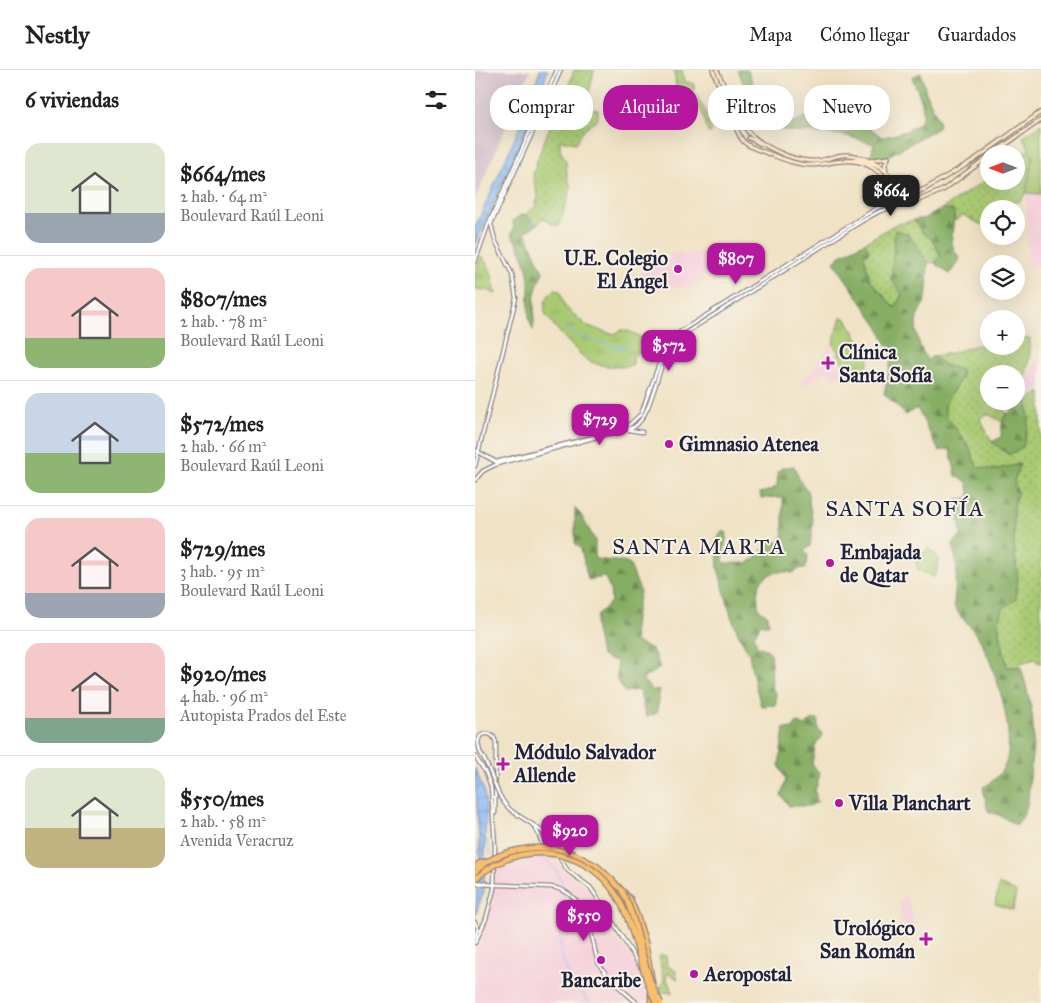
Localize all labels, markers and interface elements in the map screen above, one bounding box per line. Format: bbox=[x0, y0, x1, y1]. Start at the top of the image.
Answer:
text: Nestly bbox=[25, 20, 90, 50]
text: Mapa bbox=[749, 24, 792, 46]
text: Cómo llegar bbox=[820, 24, 910, 46]
text: Guardados bbox=[938, 24, 1016, 46]
chip: Comprar bbox=[490, 85, 593, 130]
chip: Alquilar bbox=[603, 85, 698, 130]
chip: Filtros bbox=[708, 85, 794, 130]
chip: Nuevo bbox=[804, 85, 890, 130]
icon: filters bbox=[422, 86, 450, 114]
text: 6 viviendas bbox=[25, 87, 119, 113]
north arrow bbox=[980, 145, 1025, 190]
map controls bbox=[980, 145, 1025, 410]
text: $664/mes bbox=[180, 161, 265, 187]
icon: home bbox=[65, 163, 125, 223]
pin: $664 bbox=[861, 174, 921, 217]
text: $664 bbox=[874, 181, 908, 200]
text: 2 hab. · 64 m² bbox=[180, 187, 267, 206]
button: locate bbox=[980, 200, 1025, 245]
text: Boulevard Raúl Leoni bbox=[180, 206, 324, 225]
pin: $807 bbox=[706, 242, 766, 285]
place label: U.E. Colegio El Ángel bbox=[564, 246, 669, 294]
text: $807 bbox=[718, 249, 754, 268]
button: layers bbox=[980, 255, 1025, 300]
marker: U.E. Colegio El Ángel bbox=[672, 263, 684, 275]
text: $807/mes bbox=[180, 286, 267, 312]
icon: home bbox=[65, 288, 125, 348]
button: + bbox=[980, 310, 1025, 355]
text: 2 hab. · 78 m² bbox=[180, 312, 267, 331]
pin: $572 bbox=[639, 330, 699, 372]
text: Boulevard Raúl Leoni bbox=[180, 331, 324, 350]
text: $572 bbox=[652, 336, 686, 355]
place label: Clínica Santa Sofía bbox=[839, 340, 932, 387]
marker: Clínica Santa Sofía bbox=[821, 356, 835, 370]
button: − bbox=[980, 365, 1025, 410]
pin: $729 bbox=[570, 404, 630, 446]
text: $729 bbox=[583, 410, 617, 429]
text: $572/mes bbox=[180, 411, 264, 437]
icon: home bbox=[65, 413, 125, 473]
place label: Gimnasio Atenea bbox=[679, 432, 819, 456]
text: 2 hab. · 66 m² bbox=[180, 437, 266, 456]
marker: Gimnasio Atenea bbox=[663, 438, 675, 450]
text: Boulevard Raúl Leoni bbox=[180, 456, 324, 475]
district label: SANTA SOFÍA bbox=[825, 495, 985, 522]
district label: SANTA MARTA bbox=[612, 533, 786, 560]
text: $729/mes bbox=[180, 536, 265, 562]
icon: home bbox=[65, 538, 125, 598]
place label: Embajada de Qatar bbox=[840, 540, 922, 588]
marker: Embajada de Qatar bbox=[824, 557, 836, 569]
text: 3 hab. · 95 m² bbox=[180, 562, 265, 581]
text: Boulevard Raúl Leoni bbox=[180, 581, 324, 600]
text: $920/mes bbox=[180, 661, 266, 687]
icon: home bbox=[65, 663, 125, 723]
text: 4 hab. · 96 m² bbox=[180, 687, 268, 706]
text: Autopista Prados del Este bbox=[180, 706, 347, 725]
place label: Módulo Salvador Allende bbox=[512, 740, 656, 787]
marker: Módulo Salvador Allende bbox=[496, 757, 510, 771]
text: $550/mes bbox=[180, 786, 264, 812]
icon: home bbox=[65, 788, 125, 848]
place label: Villa Planchart bbox=[848, 791, 972, 815]
marker: Villa Planchart bbox=[833, 797, 845, 809]
text: 2 hab. · 58 m² bbox=[180, 812, 266, 831]
pin: $920 bbox=[540, 814, 600, 857]
text: $920 bbox=[552, 821, 588, 840]
text: Avenida Veracruz bbox=[180, 831, 294, 850]
pin: $550 bbox=[554, 900, 614, 942]
text: $550 bbox=[567, 906, 601, 925]
place label: Urológico San Román bbox=[820, 916, 915, 963]
marker: Urológico San Román bbox=[919, 932, 933, 946]
marker: Bancaribe bbox=[595, 954, 607, 966]
place label: Aeropostal bbox=[702, 962, 792, 987]
place label: Bancaribe bbox=[561, 968, 642, 992]
marker: Aeropostal bbox=[688, 968, 700, 980]

